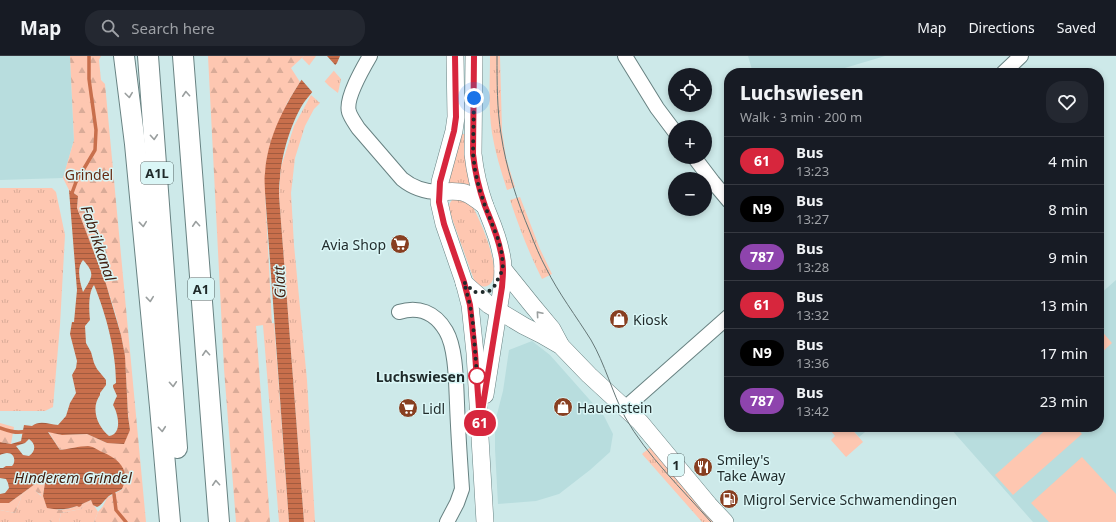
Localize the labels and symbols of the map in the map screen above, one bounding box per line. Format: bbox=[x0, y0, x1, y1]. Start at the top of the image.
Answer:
your location bbox=[464, 88, 484, 108]
one-way arrow bbox=[182, 91, 191, 97]
one-way arrow bbox=[124, 92, 133, 98]
one-way arrow bbox=[150, 134, 159, 140]
road number: A1L bbox=[141, 162, 173, 184]
park label: Grindel bbox=[65, 165, 113, 184]
water label: Fabrikkanal bbox=[77, 203, 122, 284]
one-way arrow bbox=[138, 221, 147, 227]
one-way arrow bbox=[192, 221, 201, 227]
supermarket icon: Avia Shop bbox=[389, 233, 411, 255]
place label: Avia Shop bbox=[321, 235, 386, 254]
water label: Glatt bbox=[268, 264, 290, 299]
road number: A1 bbox=[188, 278, 214, 300]
one-way arrow bbox=[145, 296, 154, 302]
shop icon: Kiosk bbox=[608, 308, 630, 330]
place label: Kiosk bbox=[633, 310, 668, 329]
one-way arrow bbox=[536, 311, 544, 319]
one-way arrow bbox=[201, 350, 210, 356]
place label: Luchswiesen bbox=[376, 367, 465, 386]
marker: Luchswiesen bbox=[468, 367, 486, 385]
one-way arrow bbox=[168, 381, 177, 387]
shop icon: Hauenstein bbox=[552, 396, 574, 418]
supermarket icon: Lidl bbox=[397, 397, 419, 419]
place label: Hauenstein bbox=[577, 398, 652, 417]
place label: Lidl bbox=[422, 399, 445, 418]
line badge: 61 bbox=[462, 410, 498, 436]
one-way arrow bbox=[158, 426, 167, 432]
place label: Smiley's Take Away bbox=[717, 450, 786, 485]
road number: 1 bbox=[668, 454, 684, 476]
restaurant icon: Smiley's Take Away bbox=[692, 456, 714, 478]
water label: Hinderem Grindel bbox=[14, 467, 133, 487]
one-way arrow bbox=[211, 480, 220, 486]
fuel station icon: Migrol Service Schwamendingen bbox=[718, 488, 740, 510]
place label: Migrol Service Schwamendingen bbox=[743, 490, 957, 509]

